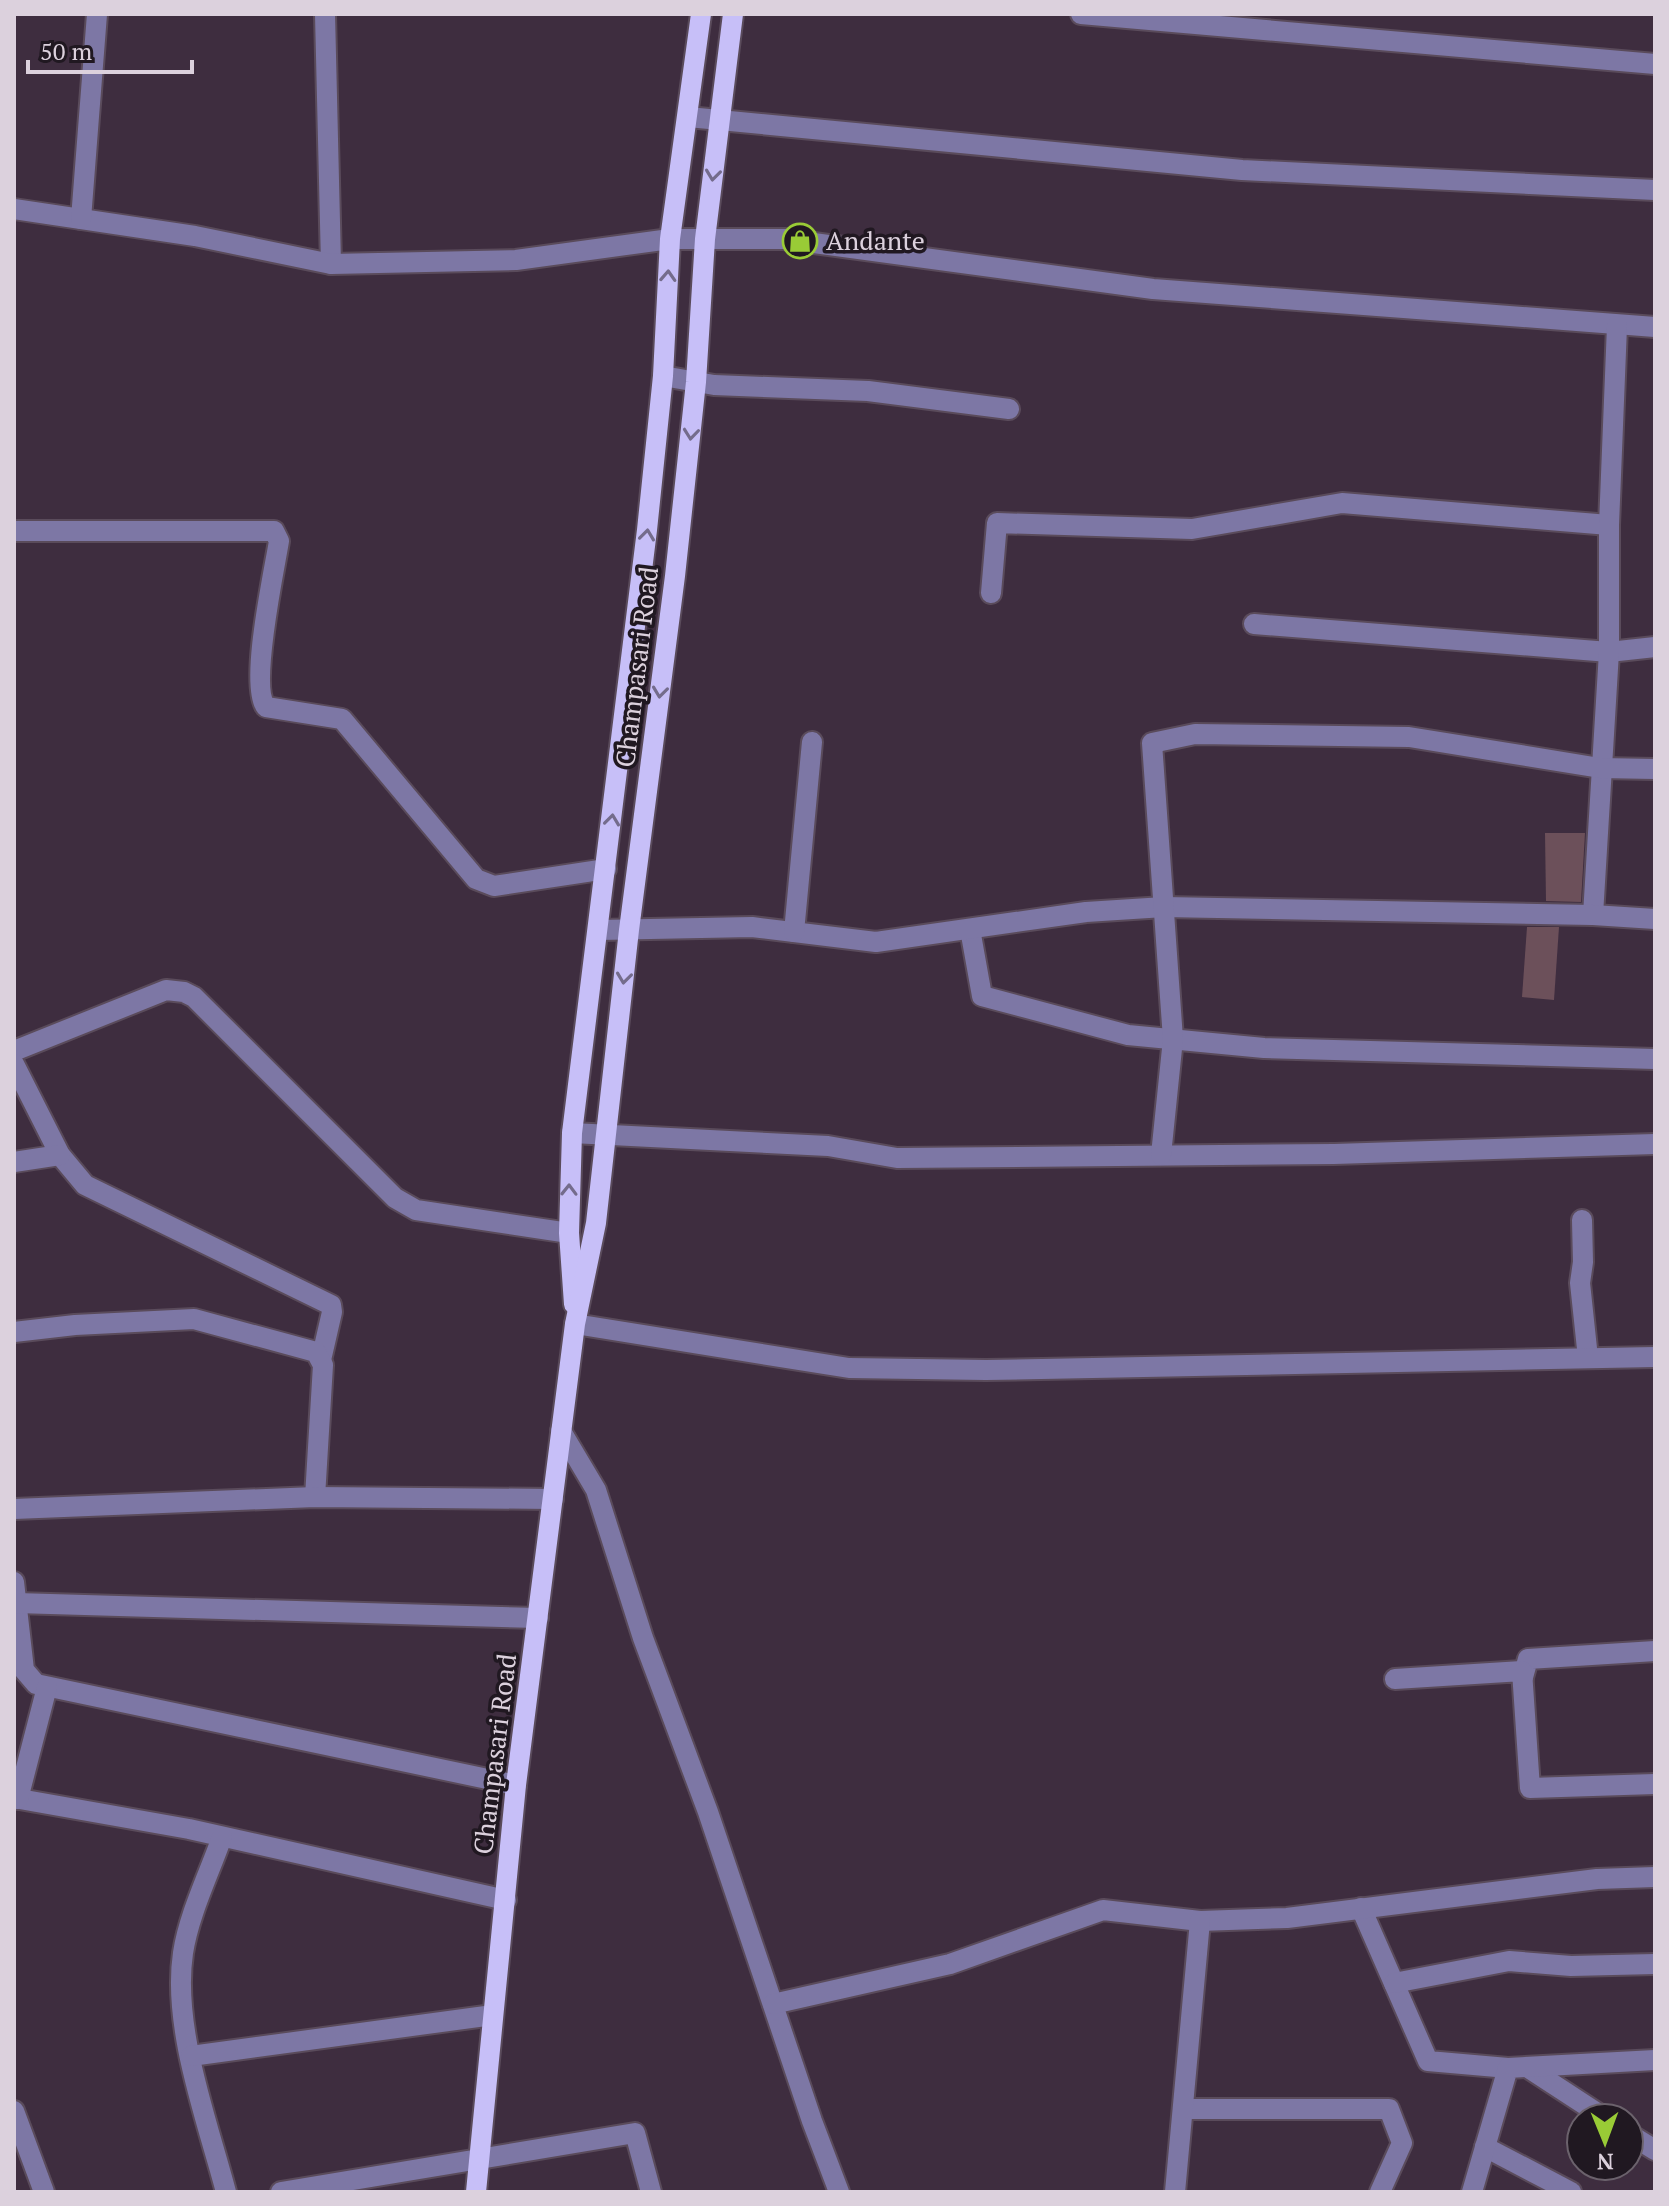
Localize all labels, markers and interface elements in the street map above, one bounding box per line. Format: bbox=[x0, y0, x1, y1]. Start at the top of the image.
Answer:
scale bar bbox=[28, 24, 192, 74]
text: 50 m bbox=[40, 35, 92, 67]
one-way arrow bbox=[704, 169, 721, 182]
shop icon: Andante bbox=[781, 222, 819, 260]
place label: Andante bbox=[826, 223, 925, 257]
one-way arrow bbox=[659, 269, 676, 282]
one-way arrow bbox=[682, 428, 699, 441]
one-way arrow bbox=[638, 528, 655, 541]
street label: Champasari Road bbox=[607, 565, 665, 769]
one-way arrow bbox=[652, 685, 669, 699]
one-way arrow bbox=[603, 814, 620, 827]
one-way arrow bbox=[615, 971, 632, 984]
one-way arrow bbox=[560, 1183, 578, 1196]
street label: Champasari Road bbox=[465, 1652, 523, 1856]
north arrow bbox=[1565, 2102, 1645, 2182]
text: N bbox=[1596, 2148, 1614, 2177]

